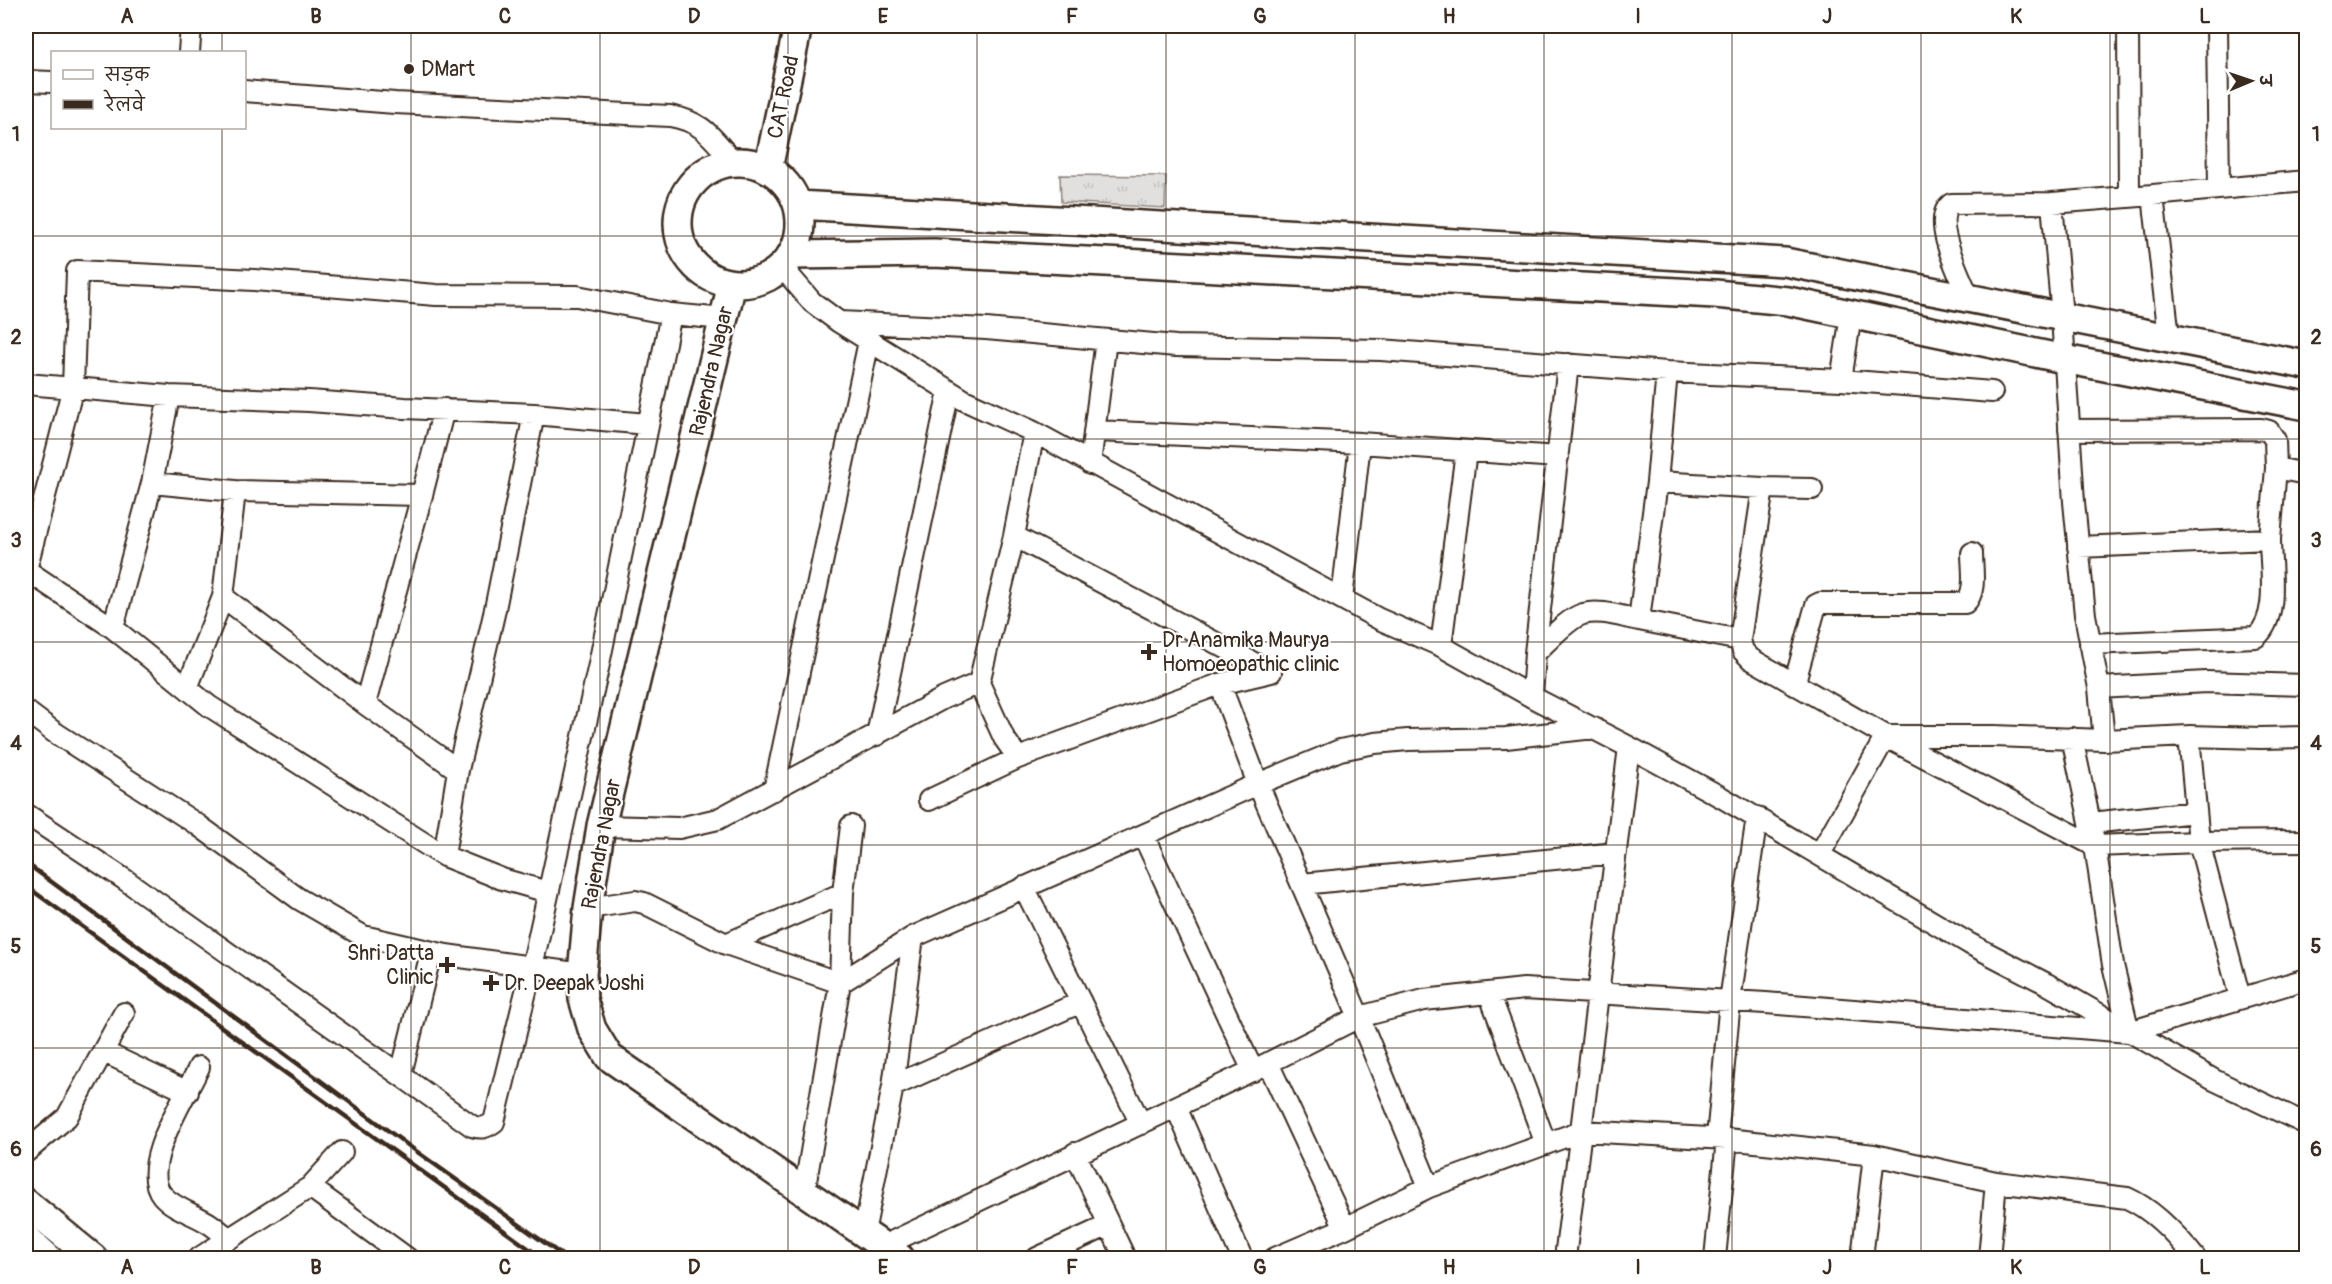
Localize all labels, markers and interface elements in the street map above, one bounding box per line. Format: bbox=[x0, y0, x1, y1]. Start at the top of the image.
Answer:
text: A bbox=[121, 4, 134, 29]
text: B bbox=[310, 4, 322, 29]
text: C bbox=[499, 4, 511, 29]
text: D bbox=[688, 4, 701, 29]
text: E bbox=[878, 4, 889, 29]
text: F bbox=[1066, 4, 1078, 29]
text: G bbox=[1253, 4, 1267, 29]
text: H bbox=[1443, 4, 1456, 29]
text: I bbox=[1635, 4, 1641, 29]
text: J bbox=[1822, 4, 1832, 29]
text: K bbox=[2010, 4, 2022, 29]
text: L bbox=[2199, 4, 2211, 29]
legend bbox=[51, 51, 246, 129]
north arrow bbox=[2221, 51, 2281, 111]
street label: CAT Road bbox=[761, 53, 805, 141]
place label: DMart bbox=[421, 56, 476, 83]
marker: DMart bbox=[402, 62, 416, 76]
text: सड़क bbox=[104, 64, 150, 87]
text: उ bbox=[2255, 73, 2275, 88]
text: रेलवे bbox=[103, 89, 146, 117]
text: 1 bbox=[12, 122, 20, 147]
text: 1 bbox=[2312, 122, 2320, 147]
street label: Rajendra Nagar bbox=[683, 303, 740, 439]
text: 2 bbox=[10, 325, 22, 350]
text: 2 bbox=[2310, 325, 2322, 350]
text: 3 bbox=[10, 528, 22, 553]
text: 3 bbox=[2310, 528, 2322, 553]
place label: Dr Anamika Maurya Homoeopathic clinic bbox=[1162, 627, 1340, 678]
marker: Dr Anamika Maurya Homoeopathic clinic bbox=[1140, 643, 1158, 661]
text: 4 bbox=[10, 731, 22, 756]
text: 4 bbox=[2310, 731, 2322, 756]
street label: Rajendra Nagar bbox=[576, 776, 627, 912]
text: 5 bbox=[11, 934, 22, 959]
text: 5 bbox=[2311, 934, 2322, 959]
place label: Shri Datta Clinic bbox=[347, 940, 434, 991]
marker: Shri Datta Clinic bbox=[438, 956, 456, 974]
place label: Dr. Deepak Joshi bbox=[504, 970, 644, 997]
marker: Dr. Deepak Joshi bbox=[482, 974, 500, 992]
text: 6 bbox=[10, 1137, 22, 1162]
text: 6 bbox=[2310, 1137, 2322, 1162]
text: A bbox=[121, 1255, 134, 1280]
text: B bbox=[310, 1255, 322, 1280]
text: C bbox=[499, 1255, 511, 1280]
text: D bbox=[688, 1255, 701, 1280]
text: E bbox=[878, 1255, 889, 1280]
text: F bbox=[1066, 1255, 1078, 1280]
text: G bbox=[1253, 1255, 1267, 1280]
text: H bbox=[1443, 1255, 1456, 1280]
text: I bbox=[1635, 1255, 1641, 1280]
text: J bbox=[1822, 1255, 1832, 1280]
text: K bbox=[2010, 1255, 2022, 1280]
text: L bbox=[2199, 1255, 2211, 1280]

